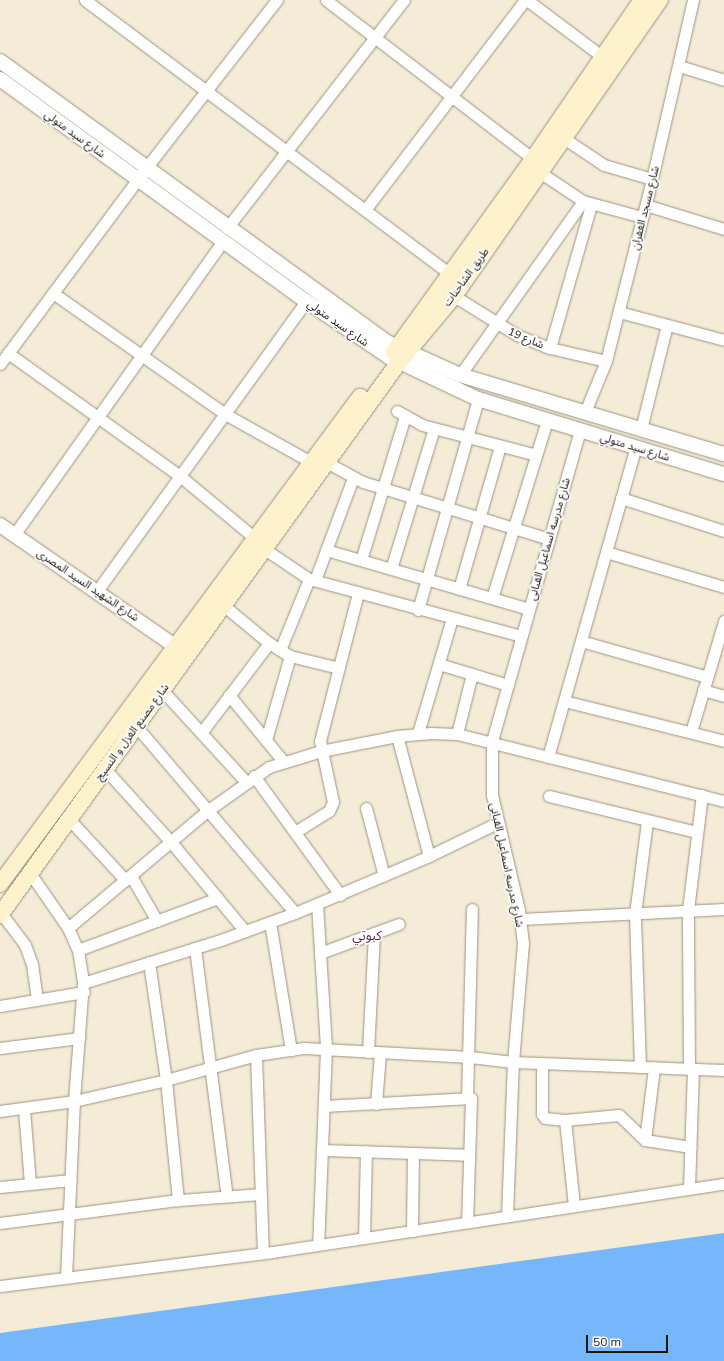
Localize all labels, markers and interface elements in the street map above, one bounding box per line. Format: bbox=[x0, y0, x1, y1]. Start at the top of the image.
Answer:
street label: شارع سيد متولي bbox=[42, 108, 108, 160]
street label: شارع مسجد الغفران bbox=[628, 165, 662, 251]
street label: طريق الشاحنات bbox=[440, 245, 492, 309]
street label: شارع سيد متولي bbox=[305, 297, 371, 349]
street label: شارع 19 bbox=[506, 325, 546, 351]
street label: شارع سيد متولي bbox=[599, 430, 671, 464]
street label: شارع مدرسه اسماعيل القبانى bbox=[525, 476, 573, 602]
street label: شارع الشهيد السيد المصرى bbox=[34, 546, 142, 624]
street label: شارع مصنع الغزل و النسيج bbox=[92, 681, 172, 783]
street label: شارع مدرسه اسماعيل القبانى bbox=[487, 802, 527, 928]
district label: كبوتي bbox=[352, 927, 382, 943]
scale bar bbox=[588, 1327, 670, 1353]
text: 50 m bbox=[593, 1334, 621, 1349]

